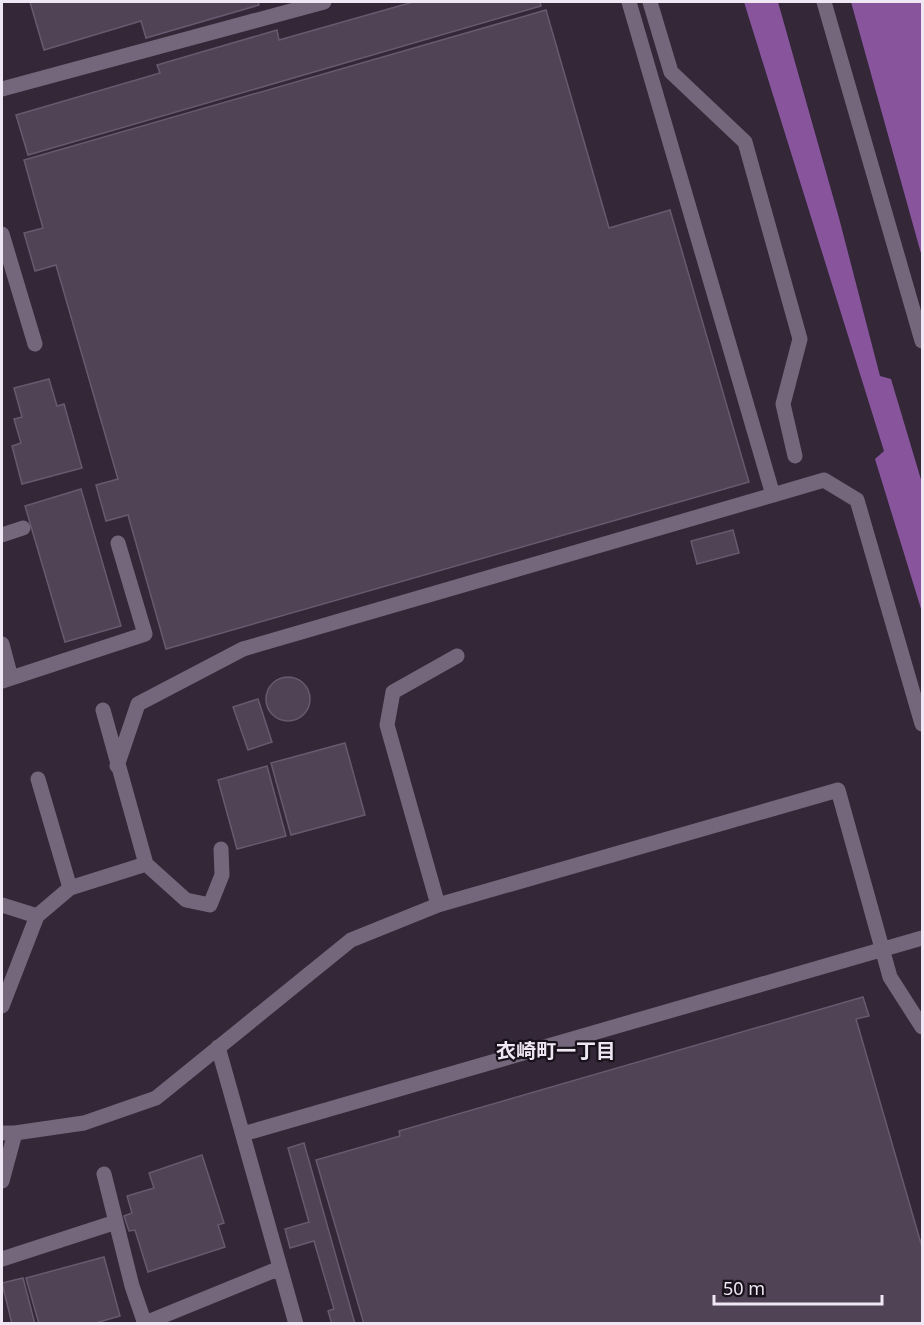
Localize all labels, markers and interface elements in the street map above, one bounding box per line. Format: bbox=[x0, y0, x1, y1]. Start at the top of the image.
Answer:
district label: 衣崎町一丁目 bbox=[496, 1037, 616, 1064]
scale bar bbox=[714, 1268, 882, 1306]
text: 50 m bbox=[723, 1276, 765, 1300]

